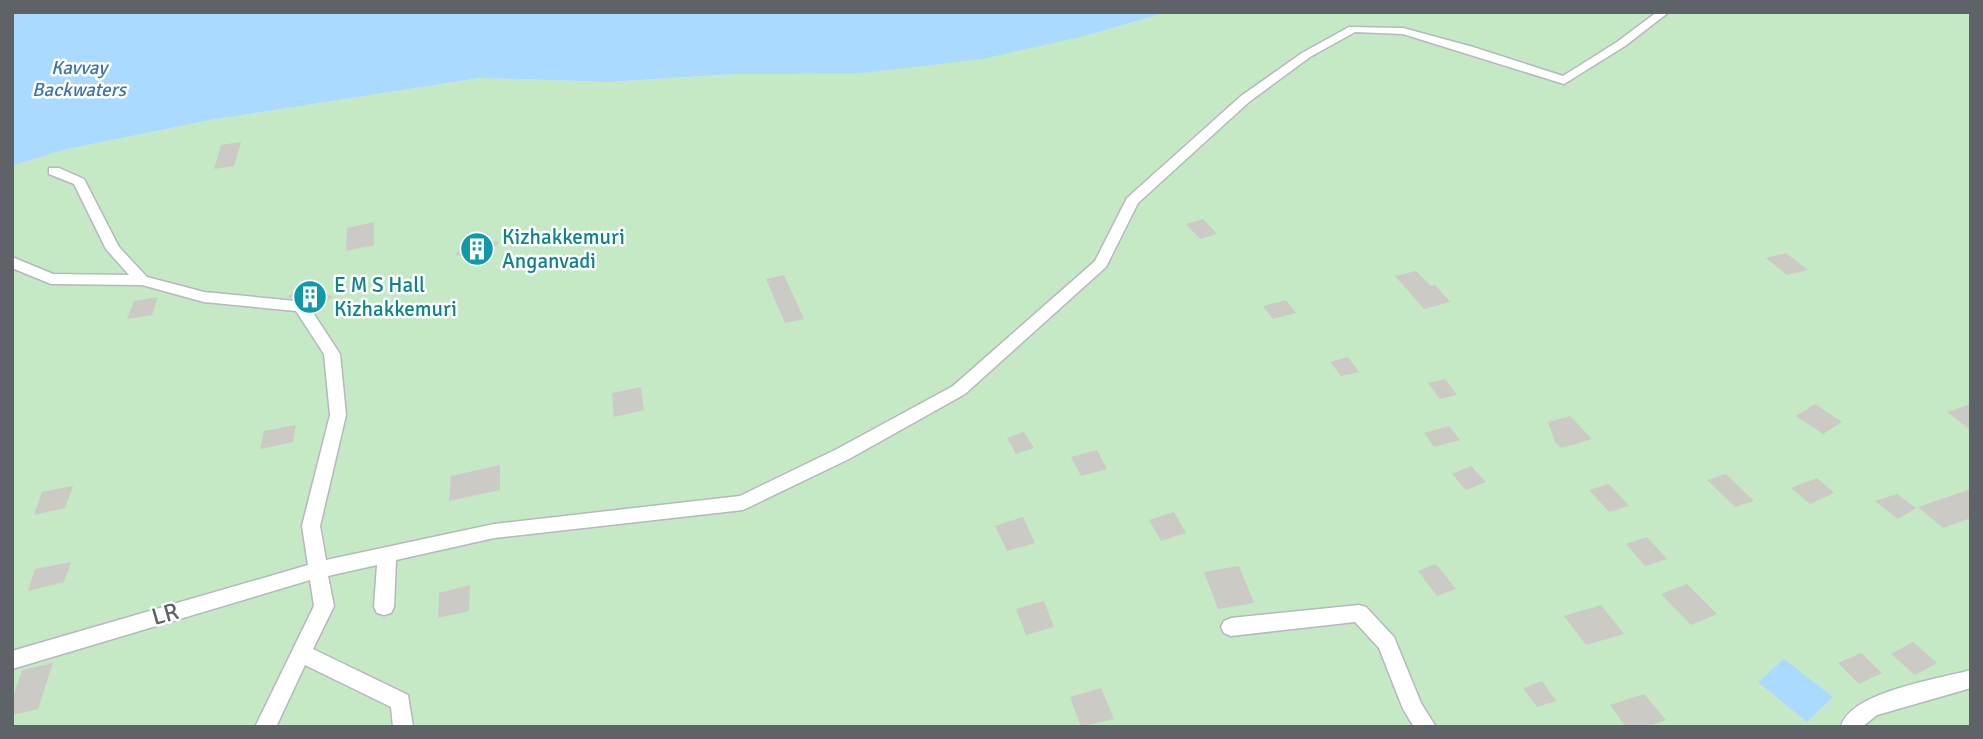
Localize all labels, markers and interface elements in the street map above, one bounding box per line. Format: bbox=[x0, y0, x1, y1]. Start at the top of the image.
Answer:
water label: Kavvay Backwaters bbox=[32, 56, 128, 102]
place label: Kizhakkemuri Anganvadi bbox=[502, 224, 625, 274]
building icon: Kizhakkemuri Anganvadi bbox=[458, 230, 496, 268]
place label: E M S Hall Kizhakkemuri bbox=[334, 272, 457, 322]
building icon: E M S Hall Kizhakkemuri bbox=[291, 278, 329, 316]
street label: LR bbox=[148, 596, 182, 632]

